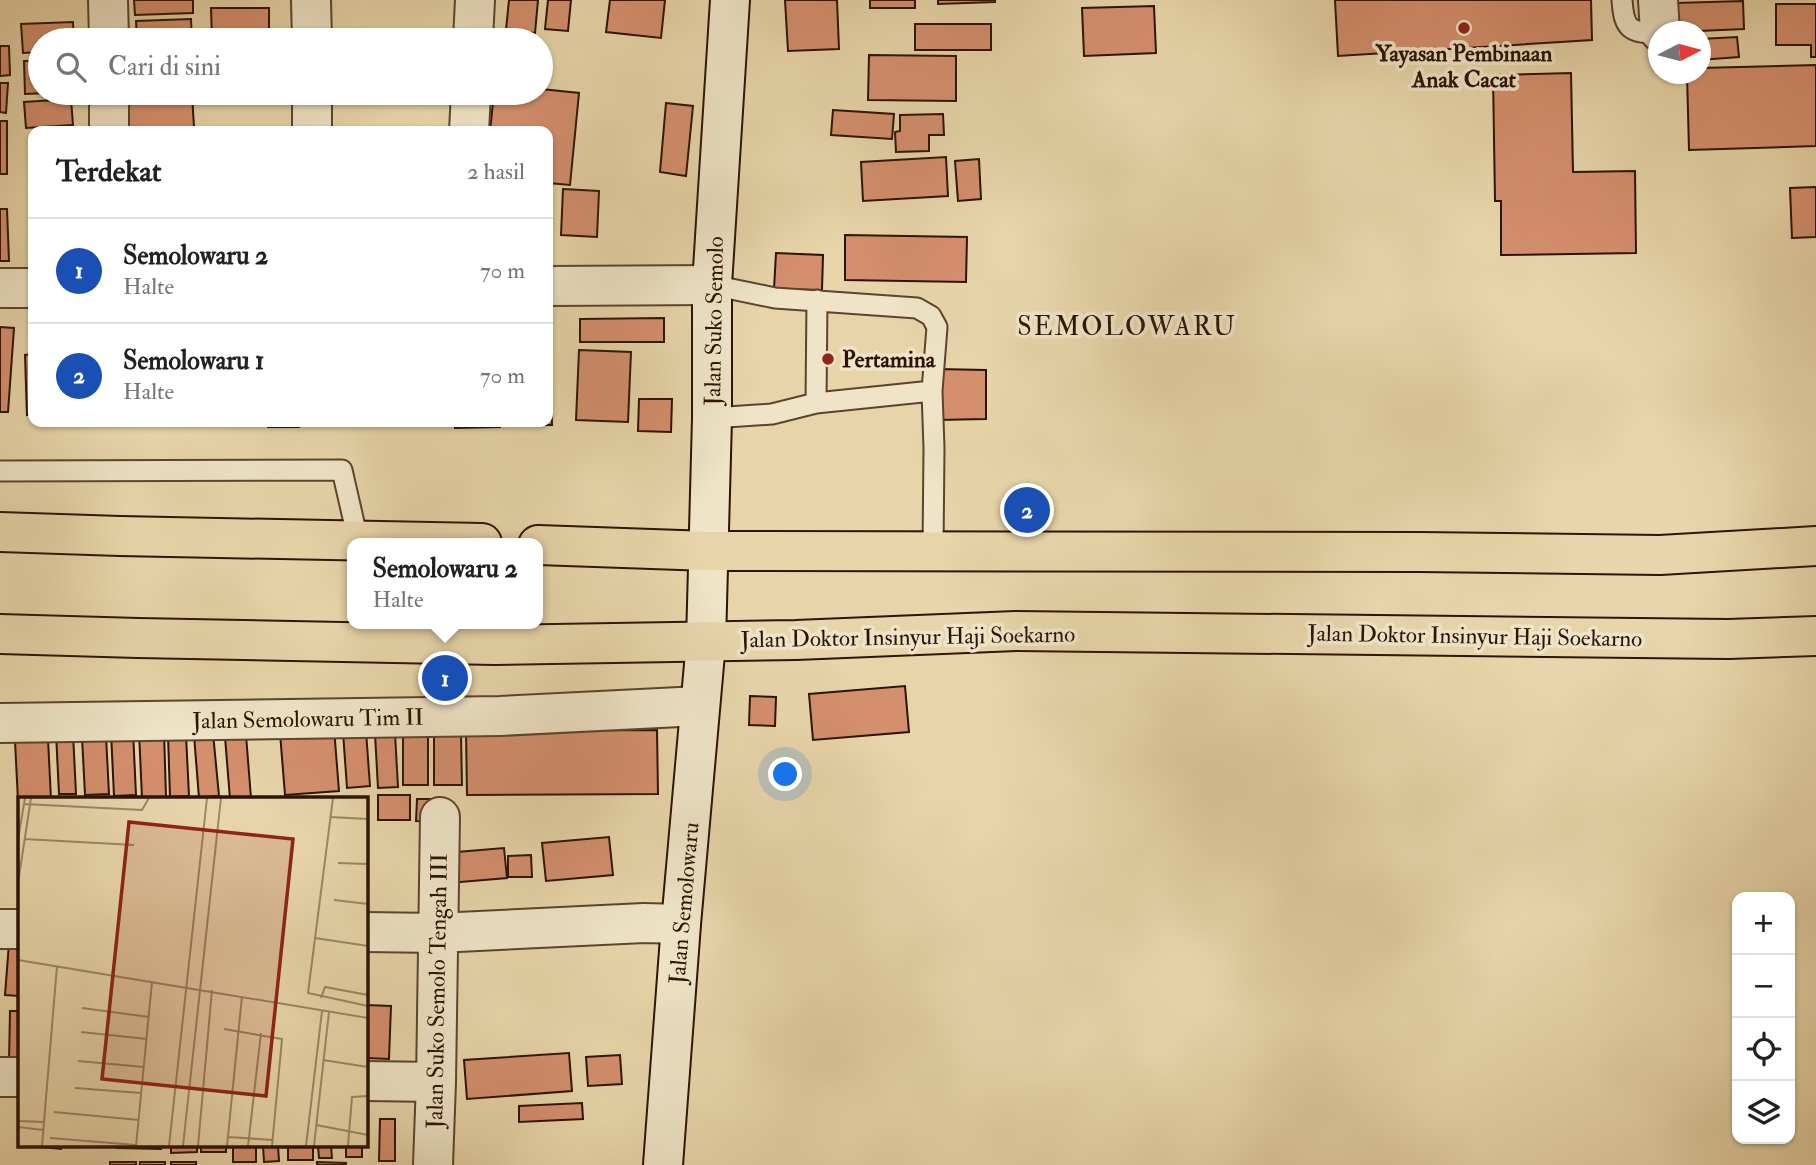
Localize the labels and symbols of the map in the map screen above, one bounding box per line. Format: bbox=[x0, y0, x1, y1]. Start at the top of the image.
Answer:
marker: Yayasan Pembinaan Anak Cacat bbox=[1456, 20, 1472, 36]
north arrow bbox=[1648, 21, 1711, 84]
place label: Yayasan Pembinaan Anak Cacat bbox=[1375, 39, 1552, 94]
street label: Jalan Suko Semolo bbox=[698, 236, 730, 407]
district label: SEMOLOWARU bbox=[1017, 311, 1237, 343]
place label: Pertamina bbox=[842, 345, 937, 374]
marker: Pertamina bbox=[820, 351, 836, 367]
pin: 2 bbox=[1004, 484, 1050, 536]
street label: Jalan Doktor Insinyur Haji Soekarno bbox=[1306, 619, 1643, 653]
street label: Jalan Doktor Insinyur Haji Soekarno bbox=[739, 620, 1076, 654]
pin: 1 bbox=[422, 652, 468, 704]
street label: Jalan Semolowaru Tim II bbox=[191, 702, 424, 736]
your location bbox=[768, 757, 802, 791]
inset map bbox=[18, 797, 368, 1148]
street label: Jalan Semolowaru bbox=[662, 821, 706, 986]
street label: Jalan Suko Semolo Tengah III bbox=[420, 853, 454, 1130]

